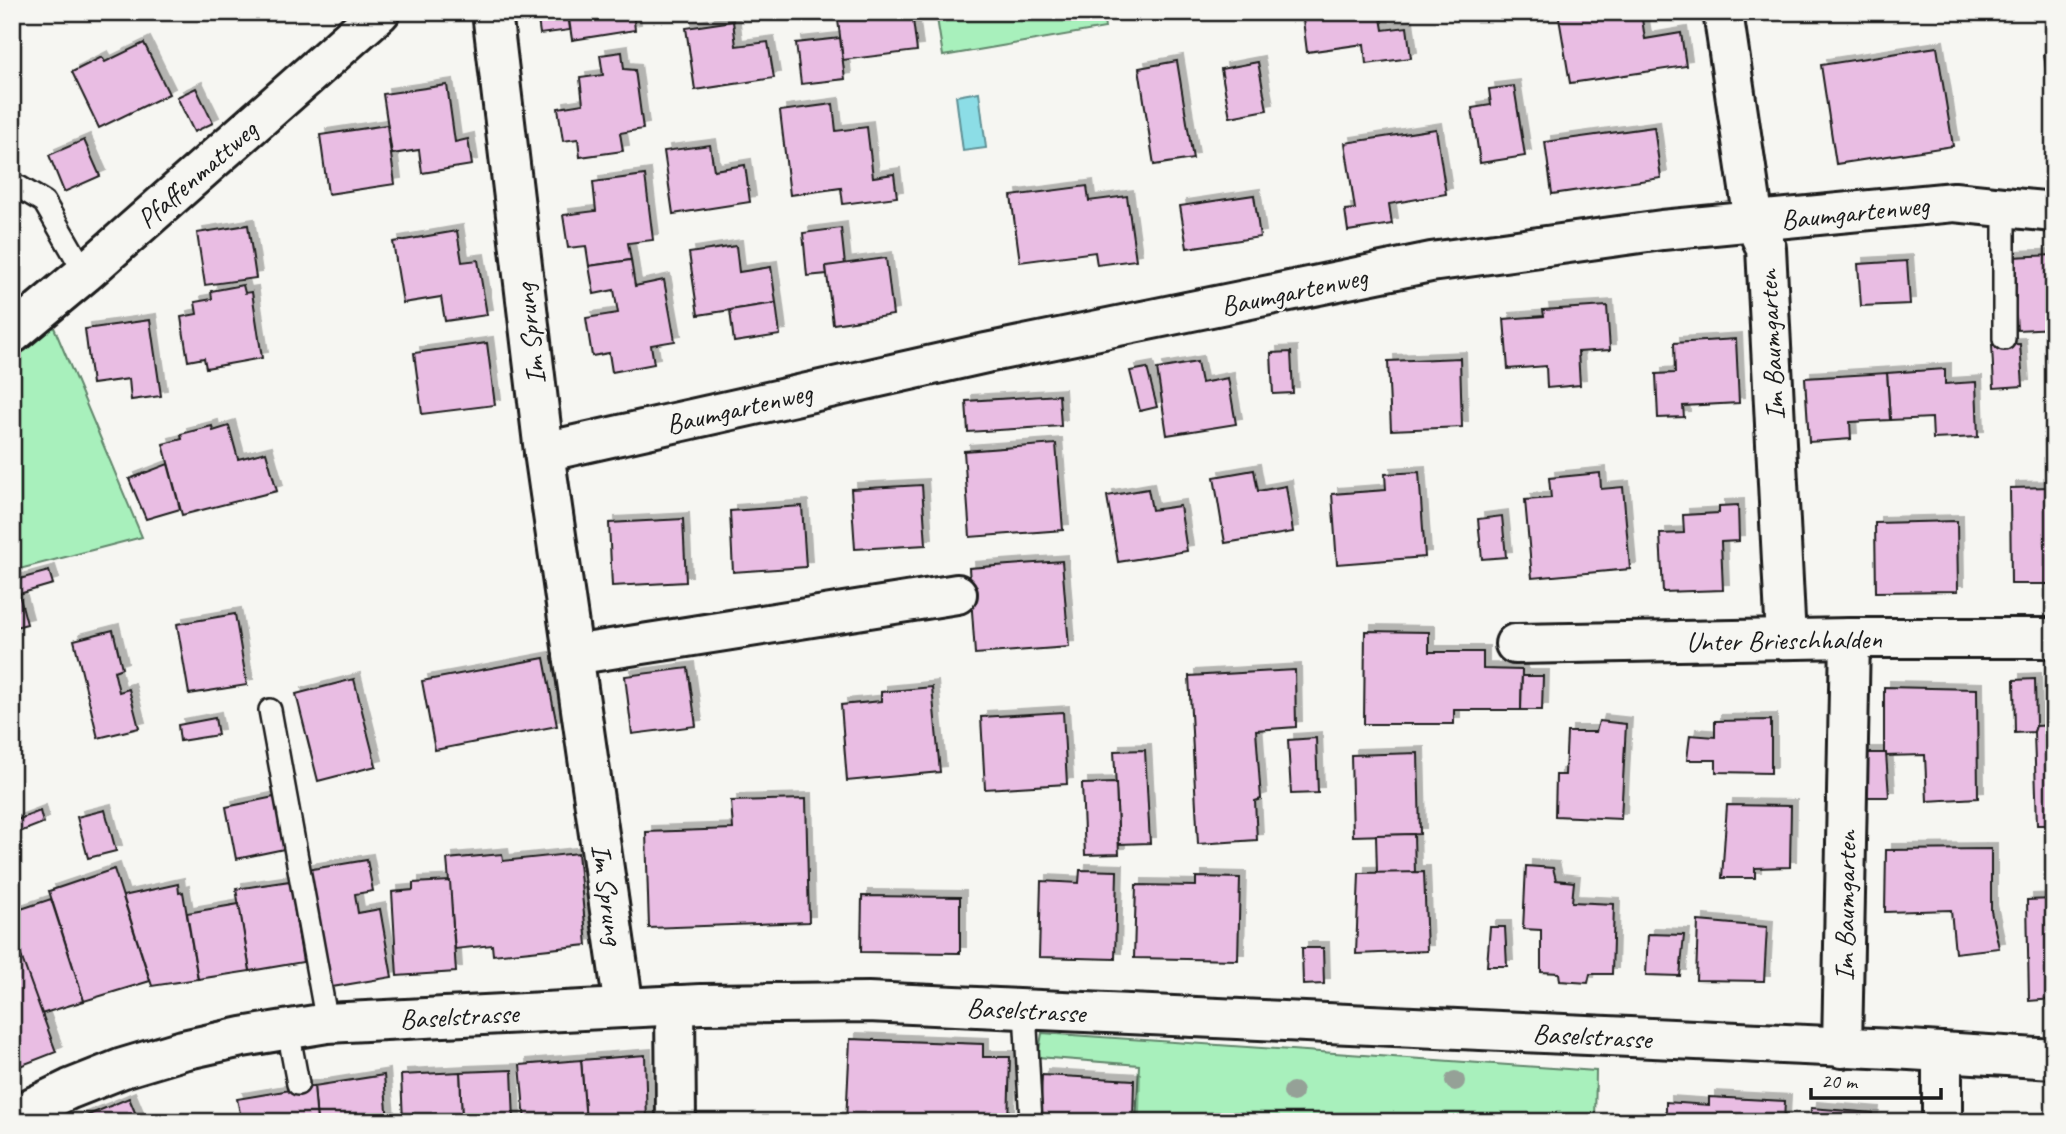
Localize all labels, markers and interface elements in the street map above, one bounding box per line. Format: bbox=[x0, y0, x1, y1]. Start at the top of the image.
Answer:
street label: Pfaffenmattweg bbox=[130, 111, 265, 236]
street label: Baumgartenweg bbox=[1779, 187, 1932, 237]
street label: Baumgartenweg bbox=[1218, 258, 1371, 324]
street label: Im Baumgarten bbox=[1750, 268, 1792, 421]
street label: Im Sprung bbox=[506, 280, 554, 386]
street label: Baumgartenweg bbox=[663, 374, 816, 442]
street label: Unter Brieschhalden bbox=[1686, 621, 1883, 659]
street label: Im Baumgarten bbox=[1826, 829, 1864, 982]
street label: Im Sprung bbox=[584, 842, 633, 948]
street label: Baselstrasse bbox=[966, 989, 1088, 1031]
street label: Baselstrasse bbox=[399, 995, 521, 1037]
street label: Baselstrasse bbox=[1532, 1015, 1654, 1057]
scale bar bbox=[1811, 1057, 1940, 1101]
text: 20 m bbox=[1821, 1068, 1859, 1094]

